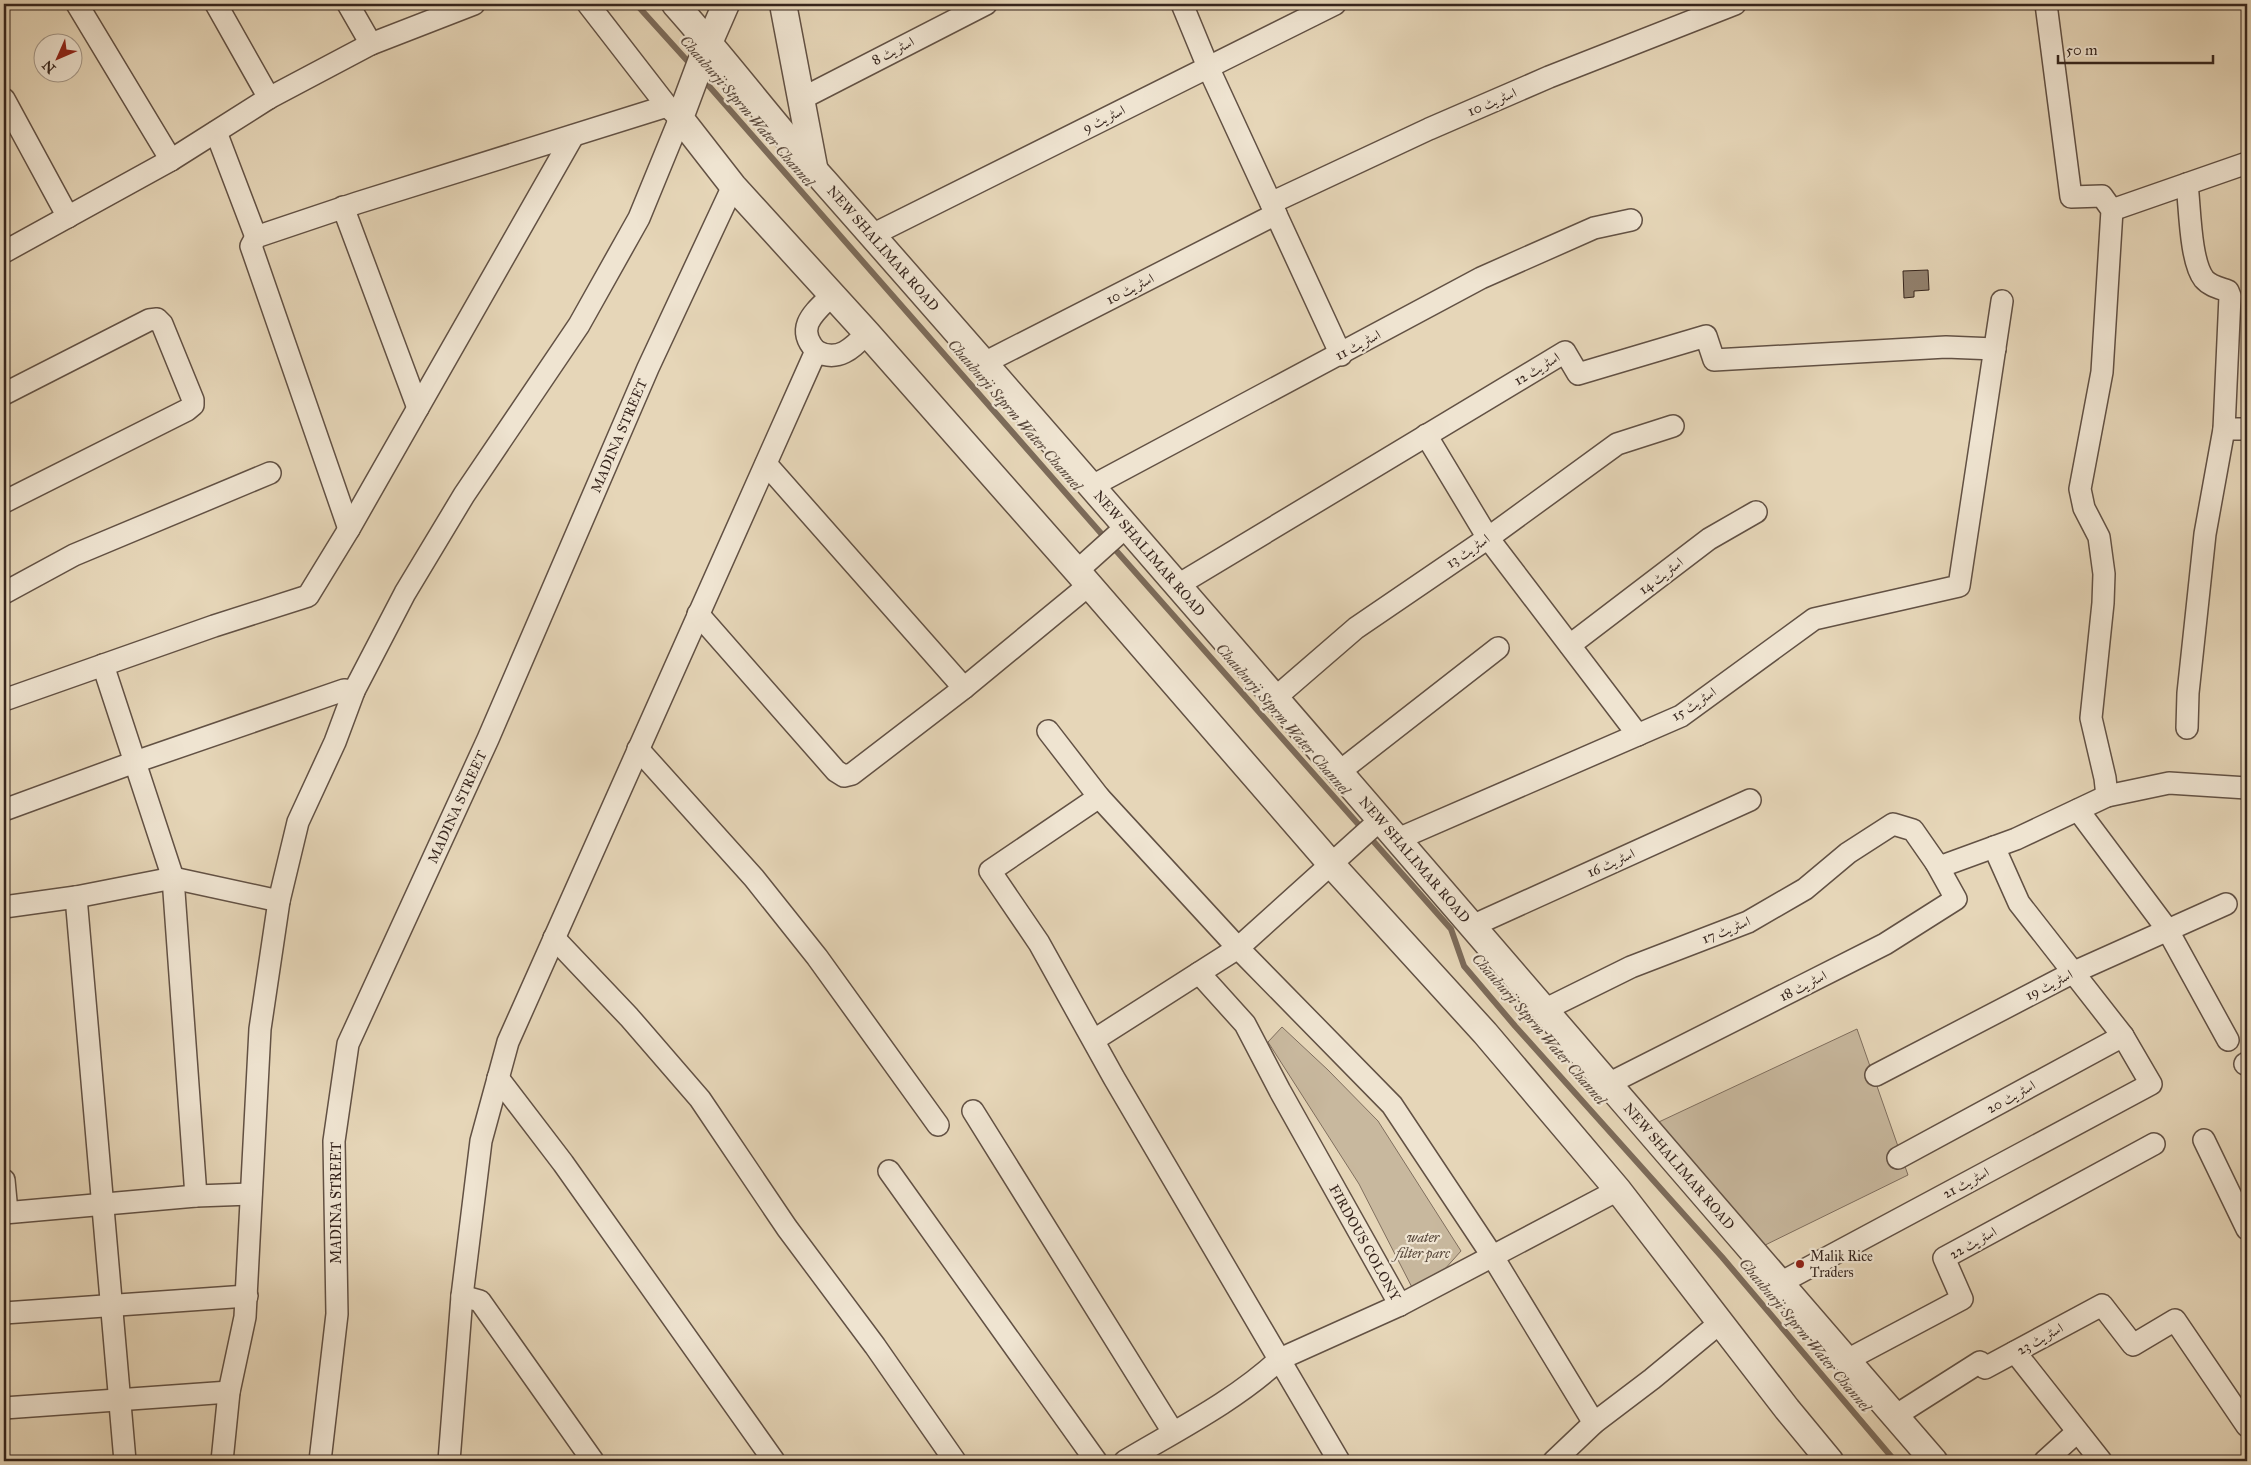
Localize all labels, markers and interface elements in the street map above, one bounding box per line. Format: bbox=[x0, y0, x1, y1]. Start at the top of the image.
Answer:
water label: Chauburji Stprm Water Channel bbox=[675, 31, 819, 193]
north arrow bbox=[32, 32, 82, 82]
scale bar bbox=[2058, 32, 2214, 64]
street label: اسٹریٹ 8 bbox=[869, 33, 917, 69]
text: 50 m bbox=[2066, 41, 2098, 59]
text: N bbox=[39, 57, 59, 77]
street label: اسٹریٹ 10 bbox=[1465, 84, 1519, 120]
street label: اسٹریٹ 9 bbox=[1080, 101, 1128, 137]
street label: NEW SHALIMAR ROAD bbox=[824, 182, 943, 314]
street label: اسٹریٹ 10 bbox=[1103, 270, 1157, 308]
street label: اسٹریٹ 11 bbox=[1332, 326, 1384, 364]
water label: Chauburji Stprm Water Channel bbox=[943, 335, 1087, 497]
street label: اسٹریٹ 12 bbox=[1511, 349, 1563, 389]
street label: MADINA STREET bbox=[587, 376, 651, 495]
street label: NEW SHALIMAR ROAD bbox=[1090, 487, 1209, 620]
street label: اسٹریٹ 13 bbox=[1443, 530, 1493, 572]
street label: اسٹریٹ 14 bbox=[1635, 554, 1687, 598]
water label: Chauburji Stprm Water Channel bbox=[1211, 639, 1355, 801]
street label: اسٹریٹ 15 bbox=[1669, 683, 1719, 725]
street label: MADINA STREET bbox=[424, 747, 490, 866]
street label: NEW SHALIMAR ROAD bbox=[1356, 793, 1474, 926]
street label: اسٹریٹ 16 bbox=[1584, 845, 1638, 881]
street label: اسٹریٹ 17 bbox=[1699, 913, 1753, 947]
water label: Chauburji Stprm Water Channel bbox=[1467, 949, 1611, 1111]
street label: اسٹریٹ 19 bbox=[2023, 966, 2075, 1004]
street label: اسٹریٹ 18 bbox=[1777, 967, 1829, 1005]
street label: اسٹریٹ 20 bbox=[1984, 1077, 2038, 1117]
street label: NEW SHALIMAR ROAD bbox=[1620, 1100, 1738, 1233]
street label: MADINA STREET bbox=[328, 1142, 345, 1264]
street label: اسٹریٹ 21 bbox=[1940, 1164, 1992, 1202]
street label: FIRDOUS COLONY bbox=[1326, 1182, 1405, 1305]
street label: اسٹریٹ 22 bbox=[1946, 1223, 2000, 1263]
park label: water filter parc bbox=[1391, 1229, 1451, 1263]
place label: Malik Rice Traders bbox=[1810, 1248, 1873, 1281]
water label: Chauburji Stprm Water Channel bbox=[1735, 1254, 1876, 1418]
marker: Malik Rice Traders bbox=[1794, 1258, 1806, 1270]
street label: اسٹریٹ 23 bbox=[2014, 1319, 2066, 1359]

